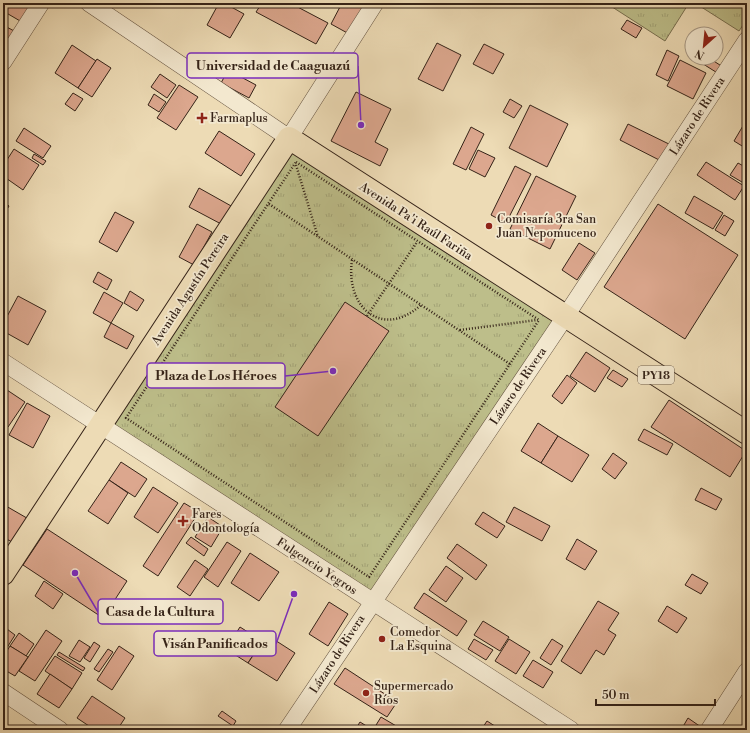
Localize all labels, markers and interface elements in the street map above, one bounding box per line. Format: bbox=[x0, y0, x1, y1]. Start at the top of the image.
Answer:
north arrow bbox=[684, 26, 724, 66]
text: N bbox=[693, 46, 707, 62]
callout: Universidad de Caaguazú bbox=[187, 53, 358, 78]
text: Universidad de Caaguazú bbox=[196, 58, 350, 74]
street label: Lázaro de Rivera bbox=[666, 73, 729, 158]
place label: Farmaplus bbox=[210, 111, 268, 126]
marker: Farmaplus bbox=[197, 113, 207, 123]
street label: Avenida Pa'i Raúl Fariña bbox=[355, 179, 476, 264]
place label: Comisaría 3ra San Juan Nepomuceno bbox=[496, 212, 597, 241]
marker: Comisaría 3ra San Juan Nepomuceno bbox=[484, 221, 494, 231]
street label: Avenida Agustín Pereira bbox=[148, 230, 233, 349]
street label: Lázaro de Rivera bbox=[487, 344, 551, 428]
callout: Plaza de Los Héroes bbox=[147, 363, 285, 388]
road number: PY18 bbox=[638, 366, 674, 384]
text: Plaza de Los Héroes bbox=[155, 368, 277, 384]
place label: Fares Odontología bbox=[192, 507, 260, 536]
marker: Fares Odontología bbox=[177, 515, 189, 527]
street label: Fulgencio Yegros bbox=[274, 535, 360, 598]
callout: Casa de la Cultura bbox=[98, 599, 223, 624]
text: Casa de la Cultura bbox=[105, 604, 216, 620]
street label: Lázaro de Rivera bbox=[306, 611, 369, 696]
place label: Comedor La Esquina bbox=[390, 625, 452, 654]
callout: Visán Panificados bbox=[154, 631, 276, 656]
marker: Comedor La Esquina bbox=[377, 634, 387, 644]
text: Visán Panificados bbox=[161, 636, 268, 652]
place label: Supermercado Ríos bbox=[374, 679, 454, 708]
scale bar bbox=[596, 681, 715, 707]
marker: Supermercado Ríos bbox=[361, 688, 371, 698]
text: 50 m bbox=[602, 688, 630, 703]

